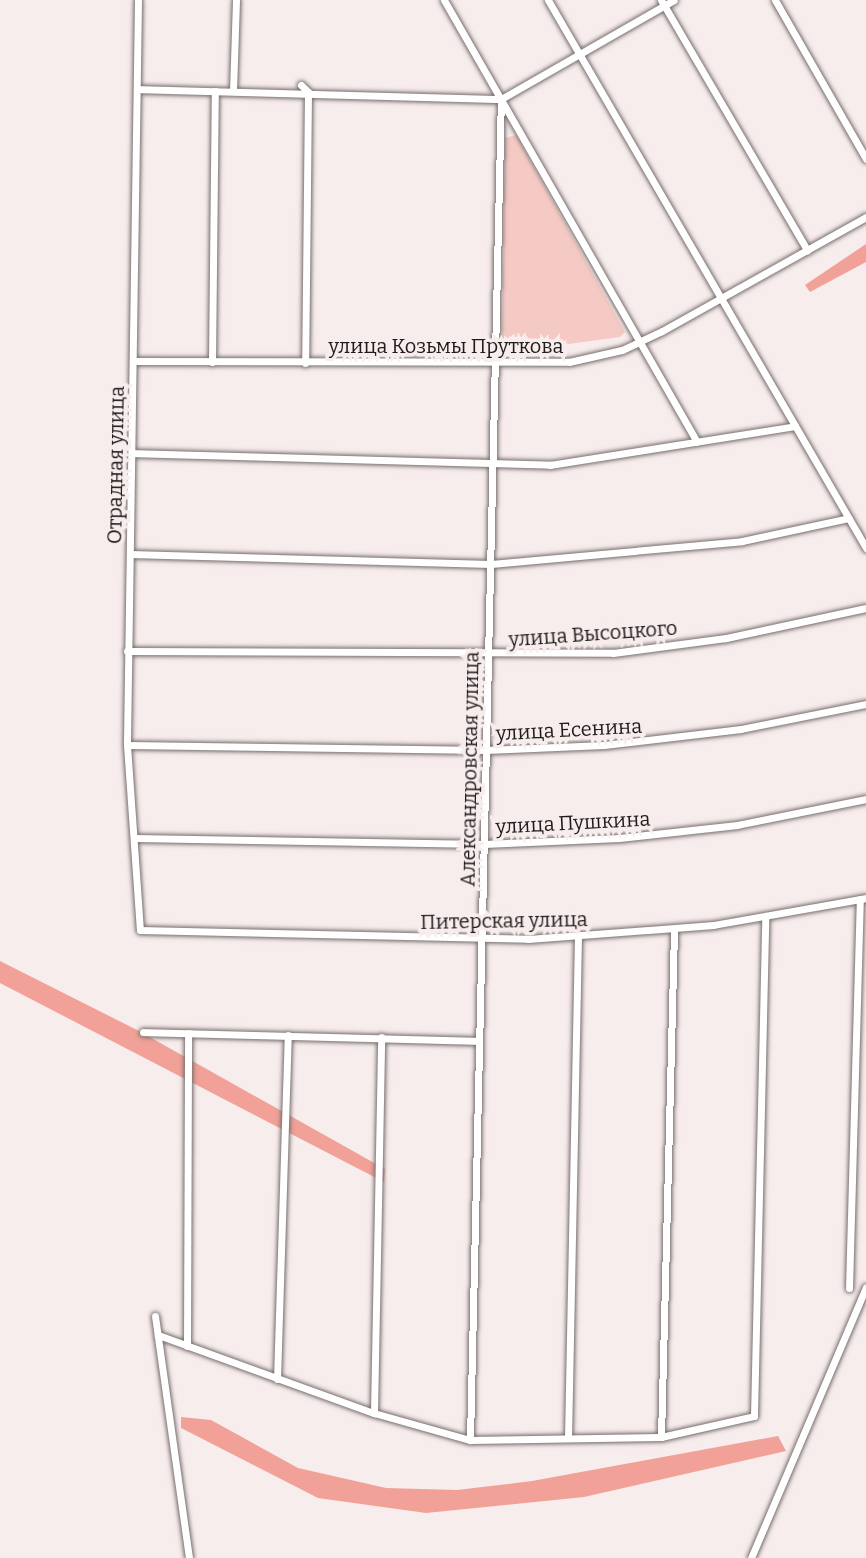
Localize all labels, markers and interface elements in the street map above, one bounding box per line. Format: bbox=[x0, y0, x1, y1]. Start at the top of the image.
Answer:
street label: улица Козьмы Пруткова bbox=[329, 334, 563, 358]
street label: Отрадная улица bbox=[103, 386, 129, 544]
street label: улица Высоцкого bbox=[508, 616, 678, 652]
street label: Александровская улица bbox=[456, 651, 484, 887]
street label: улица Есенина bbox=[495, 714, 643, 746]
street label: улица Пушкина bbox=[495, 807, 651, 839]
street label: Питерская улица bbox=[420, 908, 588, 934]

